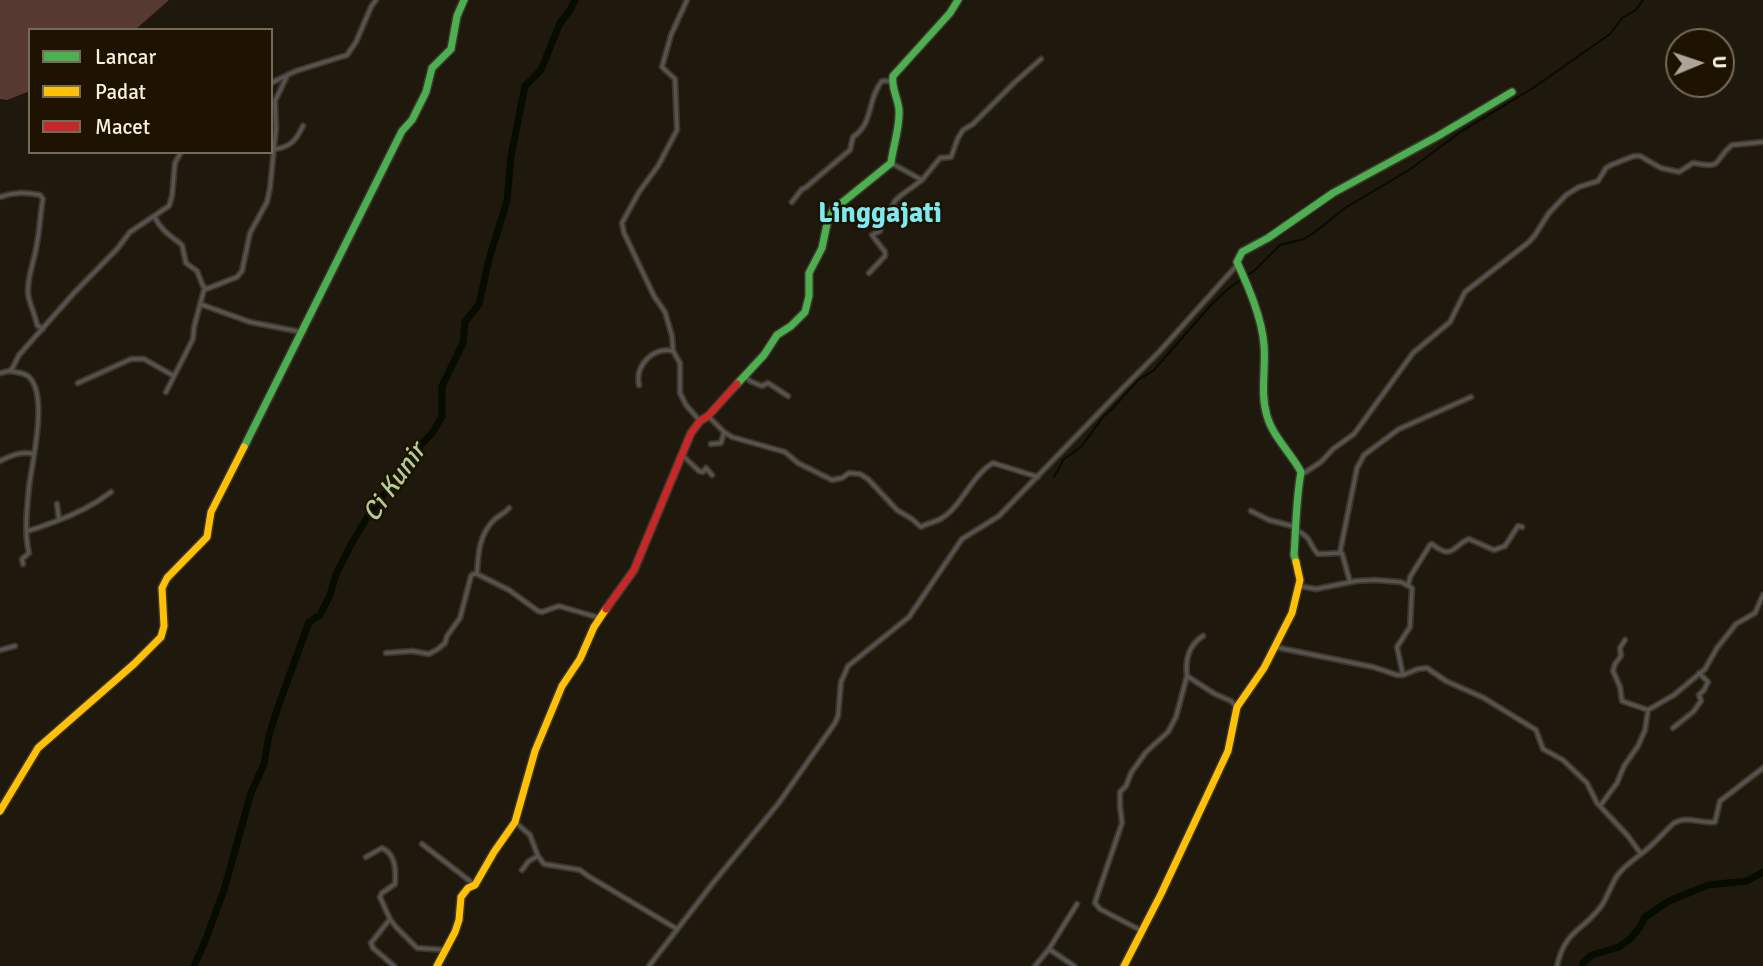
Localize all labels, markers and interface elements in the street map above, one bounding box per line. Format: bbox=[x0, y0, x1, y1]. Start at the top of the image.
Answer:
legend bbox=[28, 28, 273, 154]
north arrow bbox=[1665, 28, 1735, 98]
text: Lancar bbox=[95, 44, 156, 70]
text: U bbox=[1707, 56, 1731, 69]
text: Padat bbox=[95, 79, 146, 105]
text: Macet bbox=[95, 114, 150, 140]
district label: Linggajati bbox=[818, 198, 942, 232]
water label: Ci Kunir bbox=[357, 438, 433, 528]

